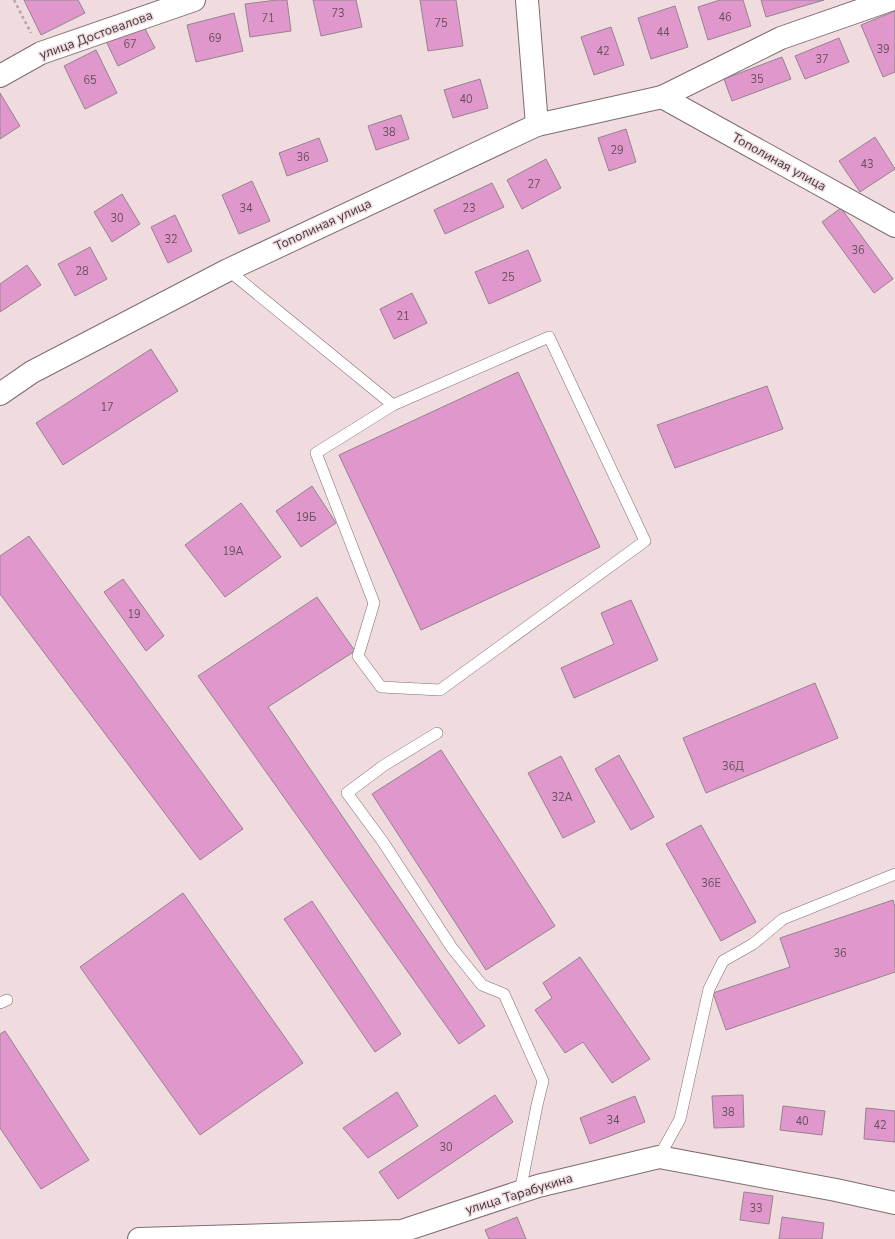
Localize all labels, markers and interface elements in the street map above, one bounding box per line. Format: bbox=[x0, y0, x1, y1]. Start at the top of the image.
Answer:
street label: улица Достовалова bbox=[37, 6, 155, 64]
house number: 73 bbox=[331, 6, 345, 21]
house number: 46 bbox=[718, 10, 732, 25]
house number: 71 bbox=[261, 11, 275, 26]
house number: 75 bbox=[434, 16, 448, 31]
house number: 44 bbox=[656, 25, 670, 40]
house number: 69 bbox=[208, 31, 222, 46]
house number: 67 bbox=[123, 37, 137, 52]
house number: 39 bbox=[876, 42, 890, 57]
house number: 42 bbox=[596, 44, 610, 59]
house number: 37 bbox=[815, 52, 829, 67]
house number: 35 bbox=[750, 72, 764, 87]
house number: 65 bbox=[83, 73, 97, 88]
house number: 40 bbox=[459, 92, 473, 107]
house number: 38 bbox=[382, 125, 396, 140]
street label: Тополиная улица bbox=[729, 129, 829, 195]
house number: 29 bbox=[610, 143, 624, 158]
house number: 36 bbox=[296, 150, 310, 165]
house number: 43 bbox=[860, 157, 874, 172]
house number: 27 bbox=[527, 177, 541, 192]
street label: Тополиная улица bbox=[271, 195, 375, 255]
house number: 34 bbox=[239, 201, 253, 216]
house number: 23 bbox=[462, 201, 476, 216]
house number: 30 bbox=[110, 211, 124, 226]
house number: 32 bbox=[164, 232, 178, 247]
house number: 36 bbox=[851, 243, 865, 258]
house number: 28 bbox=[75, 264, 89, 279]
house number: 25 bbox=[501, 270, 515, 285]
house number: 21 bbox=[396, 309, 410, 324]
house number: 17 bbox=[100, 400, 114, 415]
house number: 19Б bbox=[296, 510, 316, 525]
house number: 19А bbox=[222, 544, 244, 559]
house number: 19 bbox=[127, 607, 141, 622]
house number: 36Д bbox=[722, 759, 744, 774]
house number: 32А bbox=[551, 790, 573, 805]
house number: 36Е bbox=[701, 876, 721, 891]
house number: 36 bbox=[833, 946, 847, 961]
house number: 38 bbox=[721, 1105, 735, 1120]
house number: 34 bbox=[606, 1113, 620, 1128]
house number: 40 bbox=[795, 1114, 809, 1129]
house number: 42 bbox=[873, 1118, 887, 1133]
house number: 30 bbox=[439, 1140, 453, 1155]
street label: улица Тарабукина bbox=[463, 1169, 575, 1219]
house number: 33 bbox=[749, 1201, 763, 1216]

